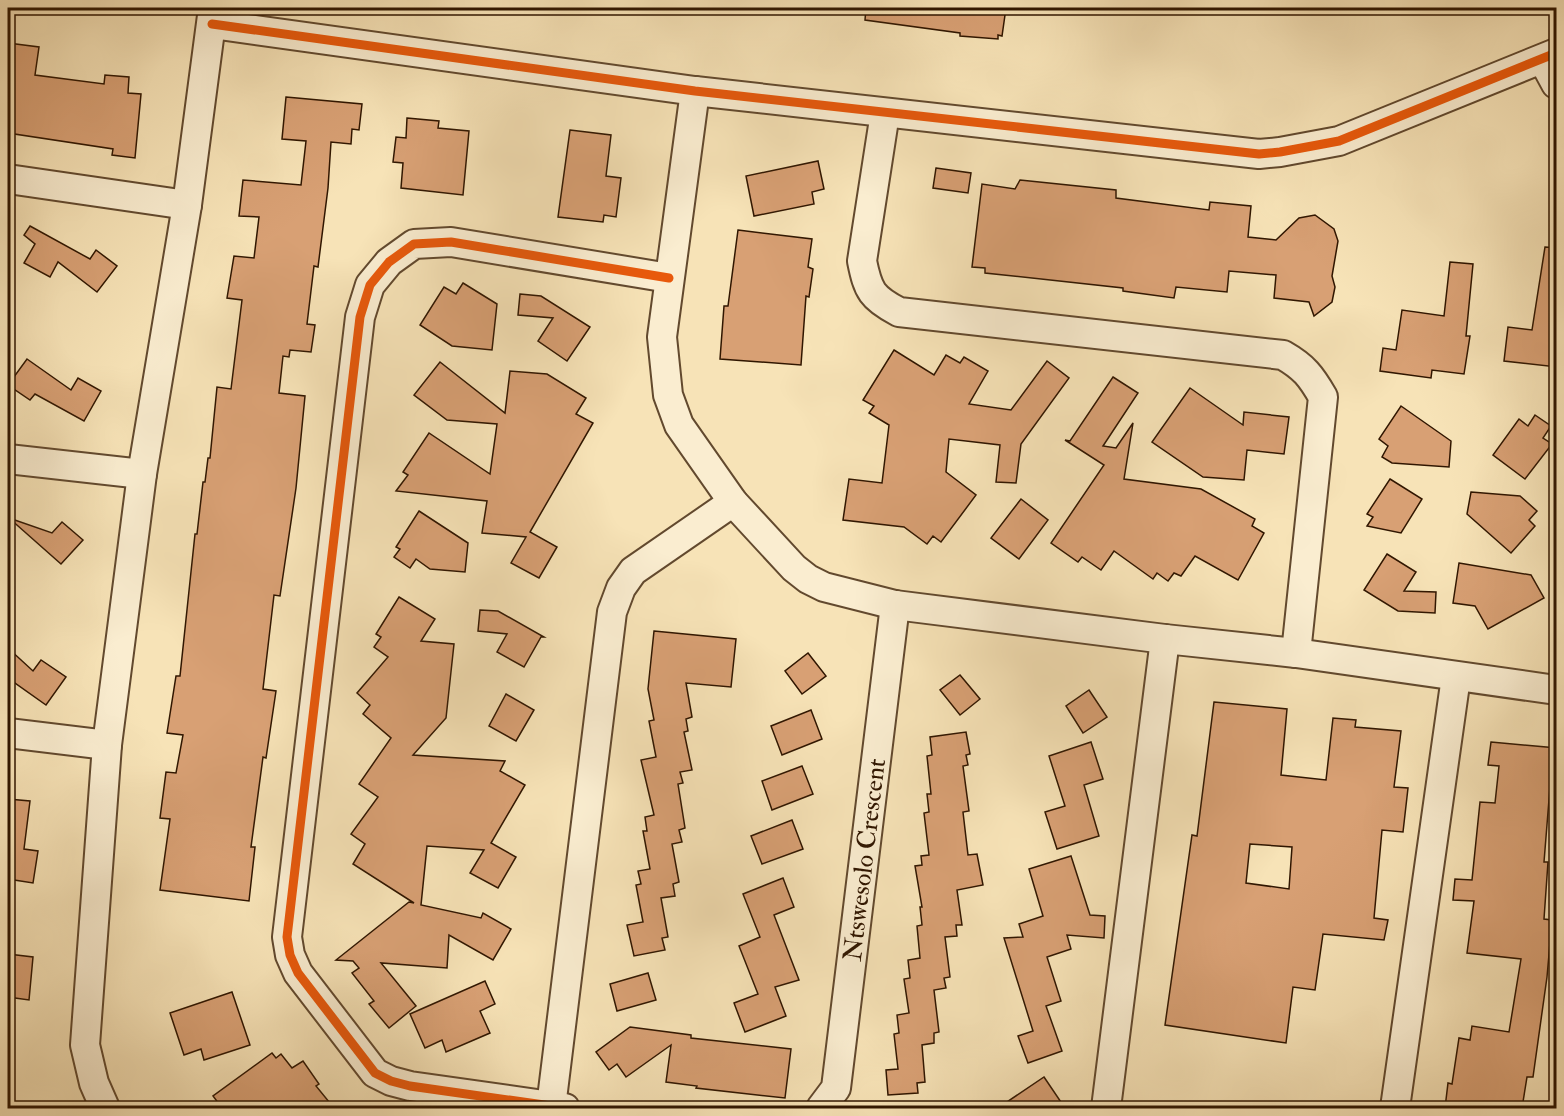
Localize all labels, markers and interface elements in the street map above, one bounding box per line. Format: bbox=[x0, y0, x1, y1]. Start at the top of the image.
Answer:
street label: Ntswesolo Crescent bbox=[837, 757, 893, 963]

